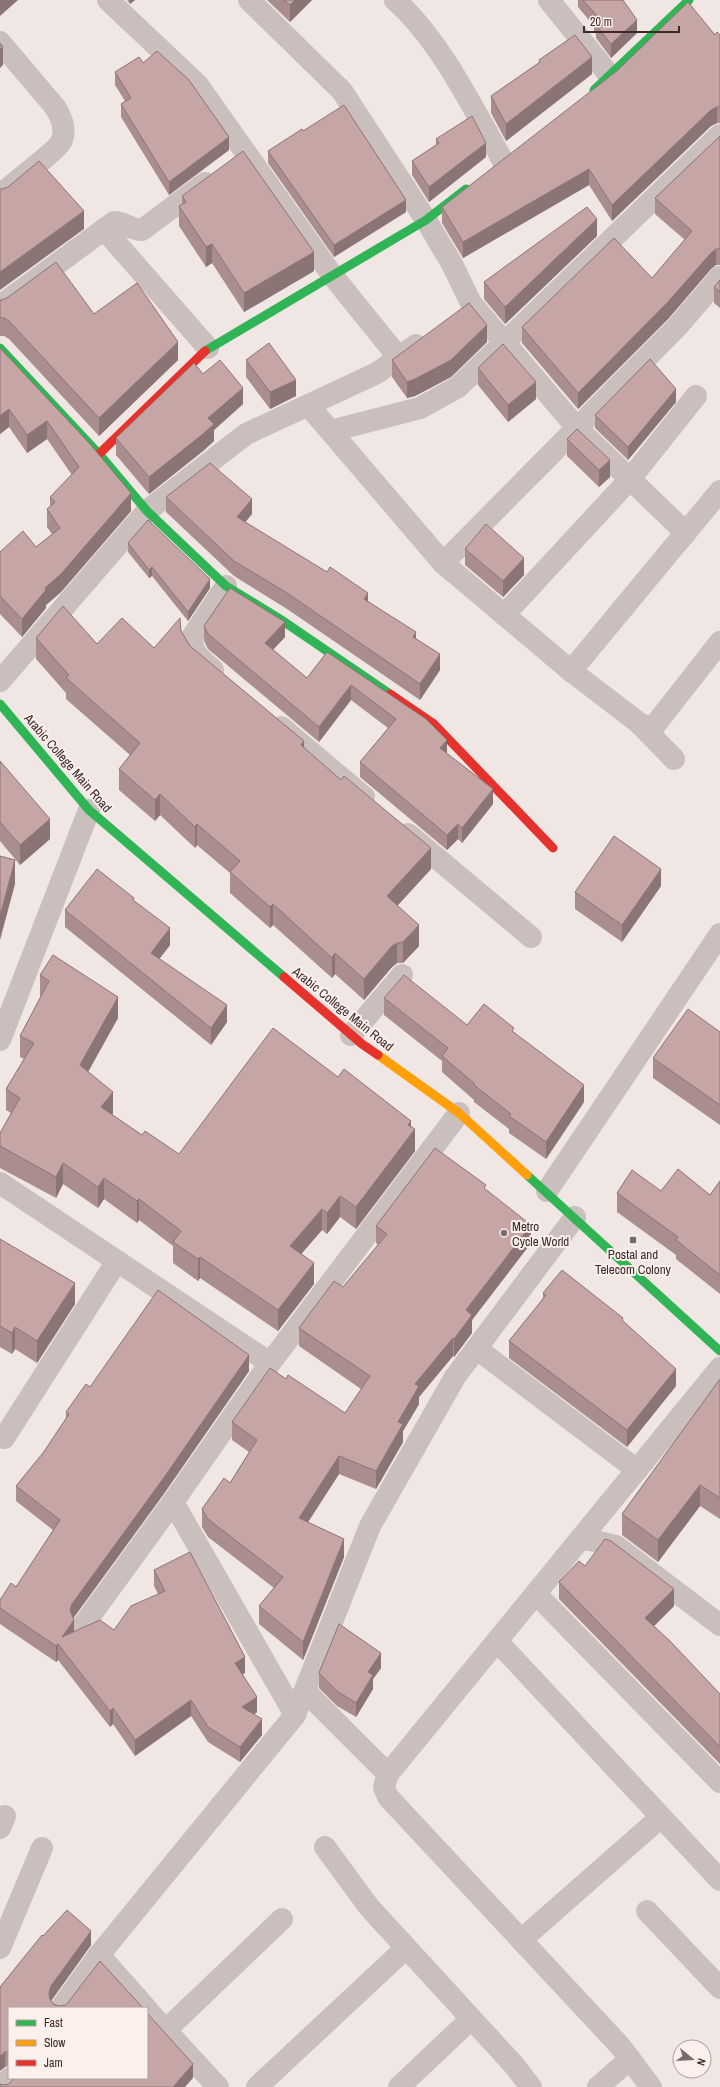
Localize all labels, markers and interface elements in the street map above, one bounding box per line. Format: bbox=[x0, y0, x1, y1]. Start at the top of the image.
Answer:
scale bar bbox=[584, 8, 679, 34]
text: 20 m bbox=[590, 14, 612, 30]
street label: Arabic College Main Road bbox=[20, 709, 115, 816]
street label: Arabic College Main Road bbox=[288, 962, 397, 1055]
place label: Metro Cycle World bbox=[512, 1218, 569, 1250]
marker: Metro Cycle World bbox=[499, 1228, 509, 1238]
marker: Postal and Telecom Colony bbox=[628, 1235, 638, 1245]
place label: Postal and Telecom Colony bbox=[595, 1246, 672, 1278]
legend bbox=[8, 2007, 148, 2079]
text: Fast bbox=[44, 2015, 63, 2031]
text: Slow bbox=[44, 2035, 66, 2051]
north arrow bbox=[672, 2039, 712, 2079]
text: Jam bbox=[44, 2055, 63, 2071]
text: N bbox=[694, 2057, 709, 2067]

